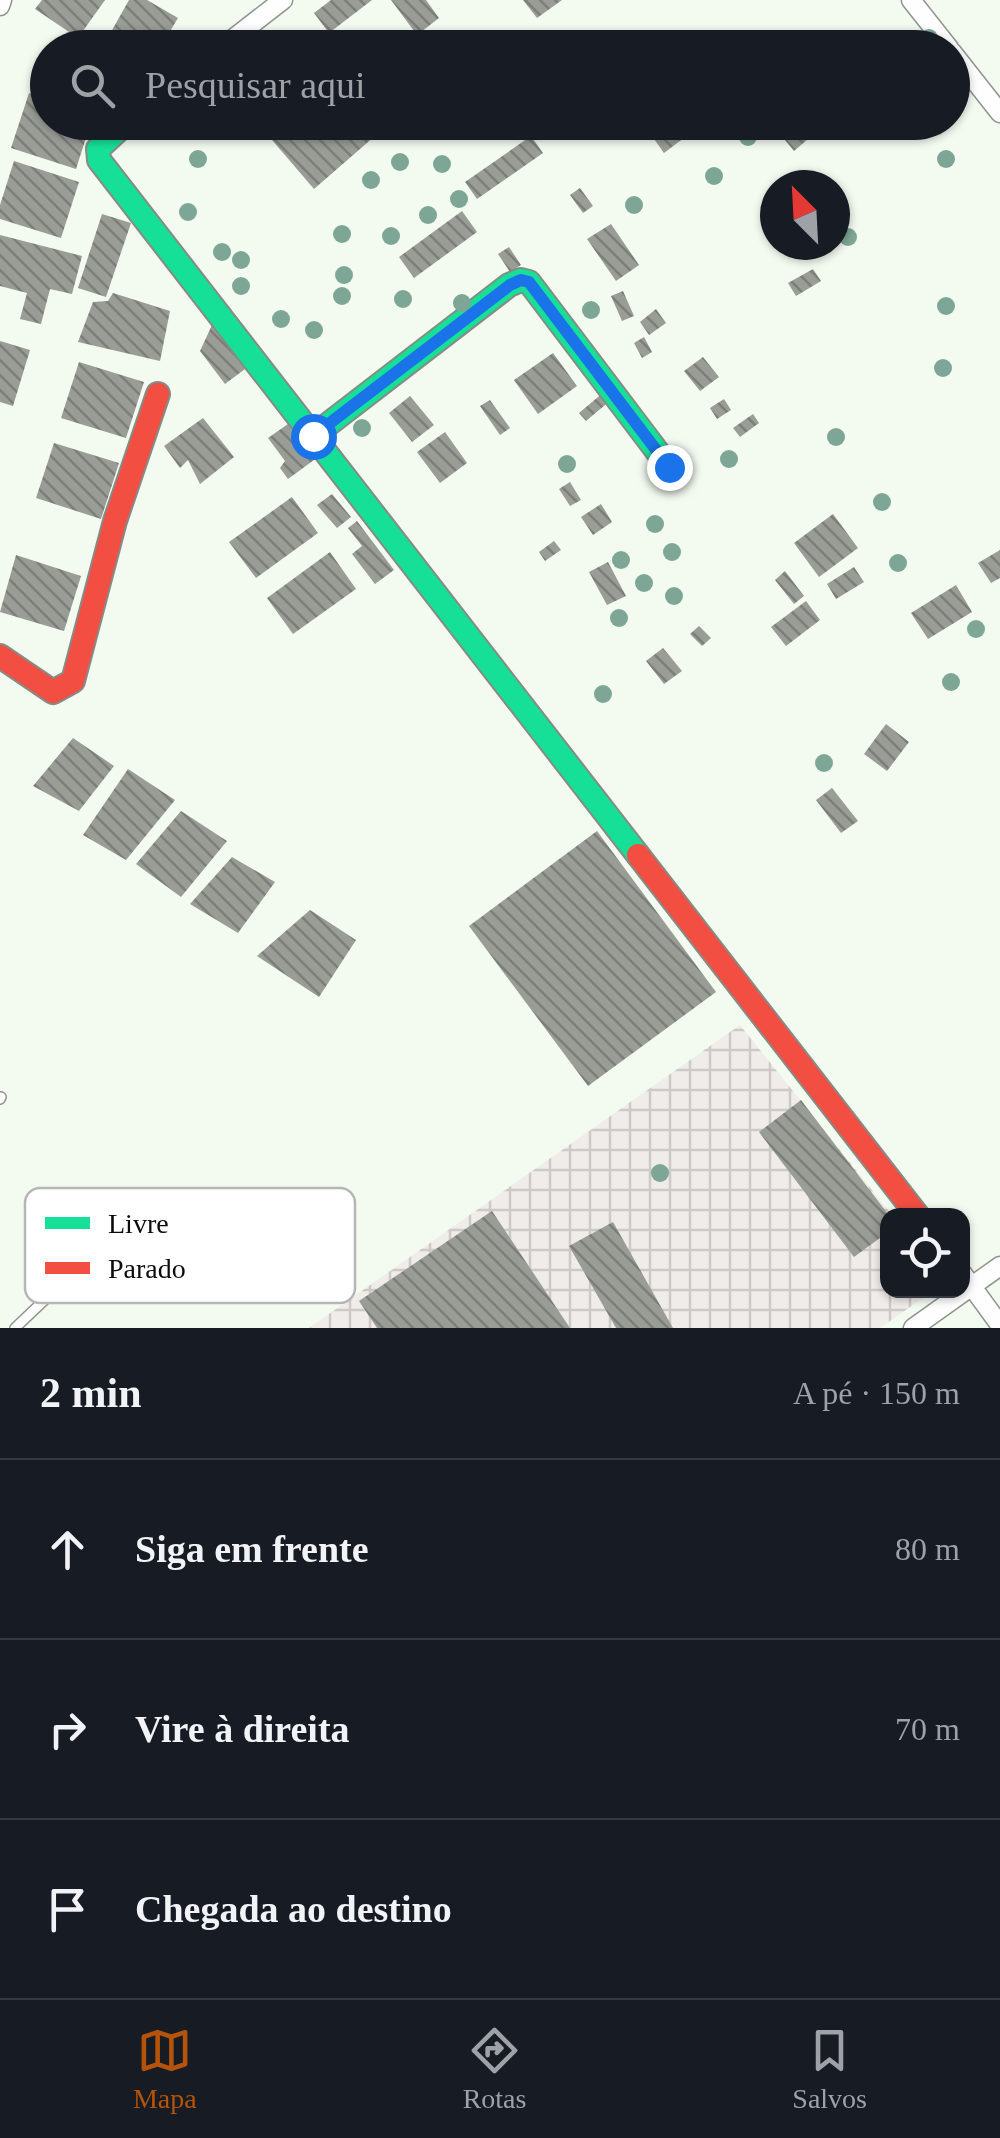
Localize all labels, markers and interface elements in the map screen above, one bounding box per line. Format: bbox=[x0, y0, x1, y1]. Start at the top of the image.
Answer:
search box bbox=[30, 30, 970, 140]
icon: search bbox=[65, 58, 120, 113]
text: Pesquisar aqui bbox=[145, 64, 366, 106]
north arrow bbox=[760, 170, 850, 260]
route start bbox=[291, 414, 337, 460]
route end bbox=[647, 445, 693, 491]
legend bbox=[25, 1188, 355, 1303]
text: Livre bbox=[108, 1208, 169, 1239]
map controls bbox=[880, 1208, 970, 1298]
button: locate bbox=[880, 1208, 970, 1298]
text: Parado bbox=[108, 1253, 186, 1284]
text: 2 min bbox=[40, 1370, 142, 1416]
text: A pé · 150 m bbox=[793, 1375, 960, 1411]
icon: ahead bbox=[40, 1522, 95, 1577]
text: Siga em frente bbox=[135, 1528, 369, 1570]
text: 80 m bbox=[895, 1531, 960, 1567]
icon: right bbox=[40, 1702, 95, 1757]
text: Vire à direita bbox=[135, 1708, 350, 1750]
text: 70 m bbox=[895, 1711, 960, 1747]
icon: arrive bbox=[40, 1882, 95, 1937]
text: Chegada ao destino bbox=[135, 1888, 452, 1930]
tab: Mapa bbox=[133, 2023, 197, 2115]
tab: Rotas bbox=[463, 2023, 526, 2115]
tab: Salvos bbox=[792, 2023, 867, 2115]

